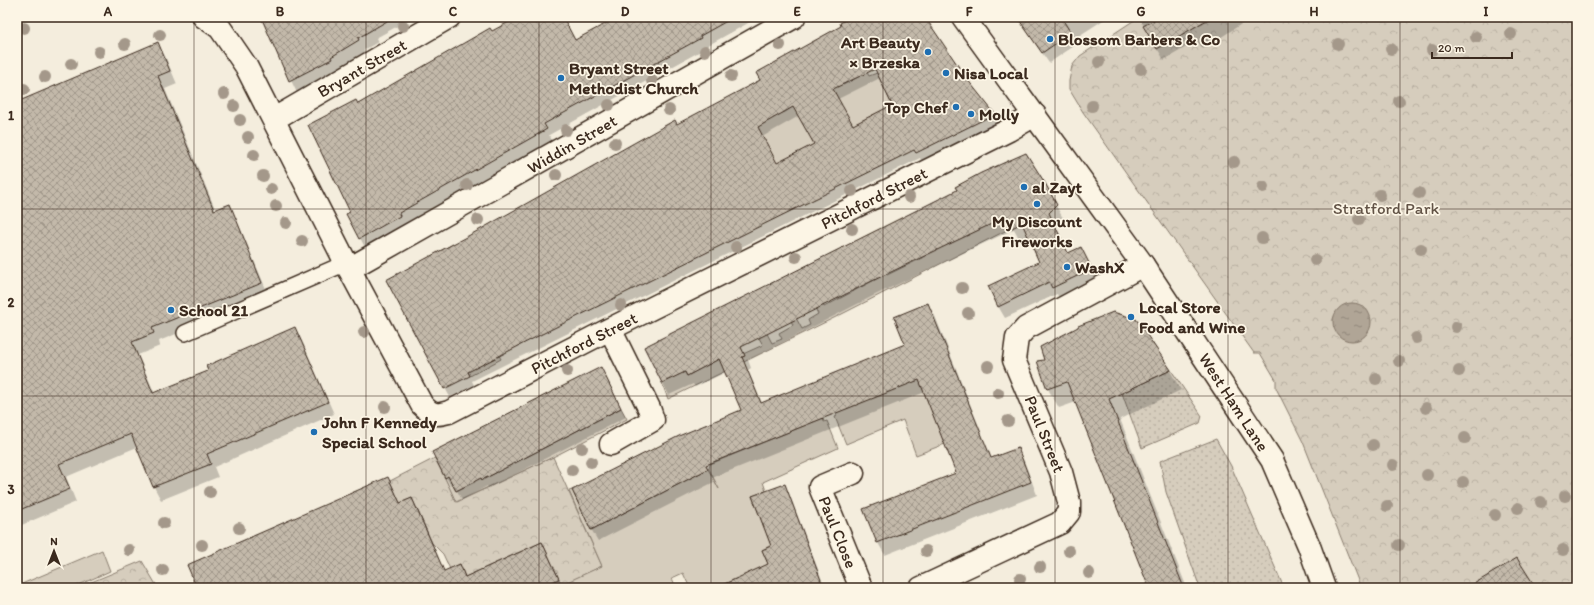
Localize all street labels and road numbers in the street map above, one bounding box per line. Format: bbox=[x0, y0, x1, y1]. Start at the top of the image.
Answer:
street label: Bryant Street bbox=[314, 34, 410, 102]
street label: Widdin Street bbox=[524, 110, 620, 178]
street label: Pitchford Street bbox=[817, 163, 931, 233]
street label: Pitchford Street bbox=[527, 308, 641, 378]
street label: West Ham Lane bbox=[1195, 349, 1273, 455]
street label: Paul Street bbox=[1021, 393, 1069, 475]
street label: Paul Close bbox=[814, 493, 862, 571]

